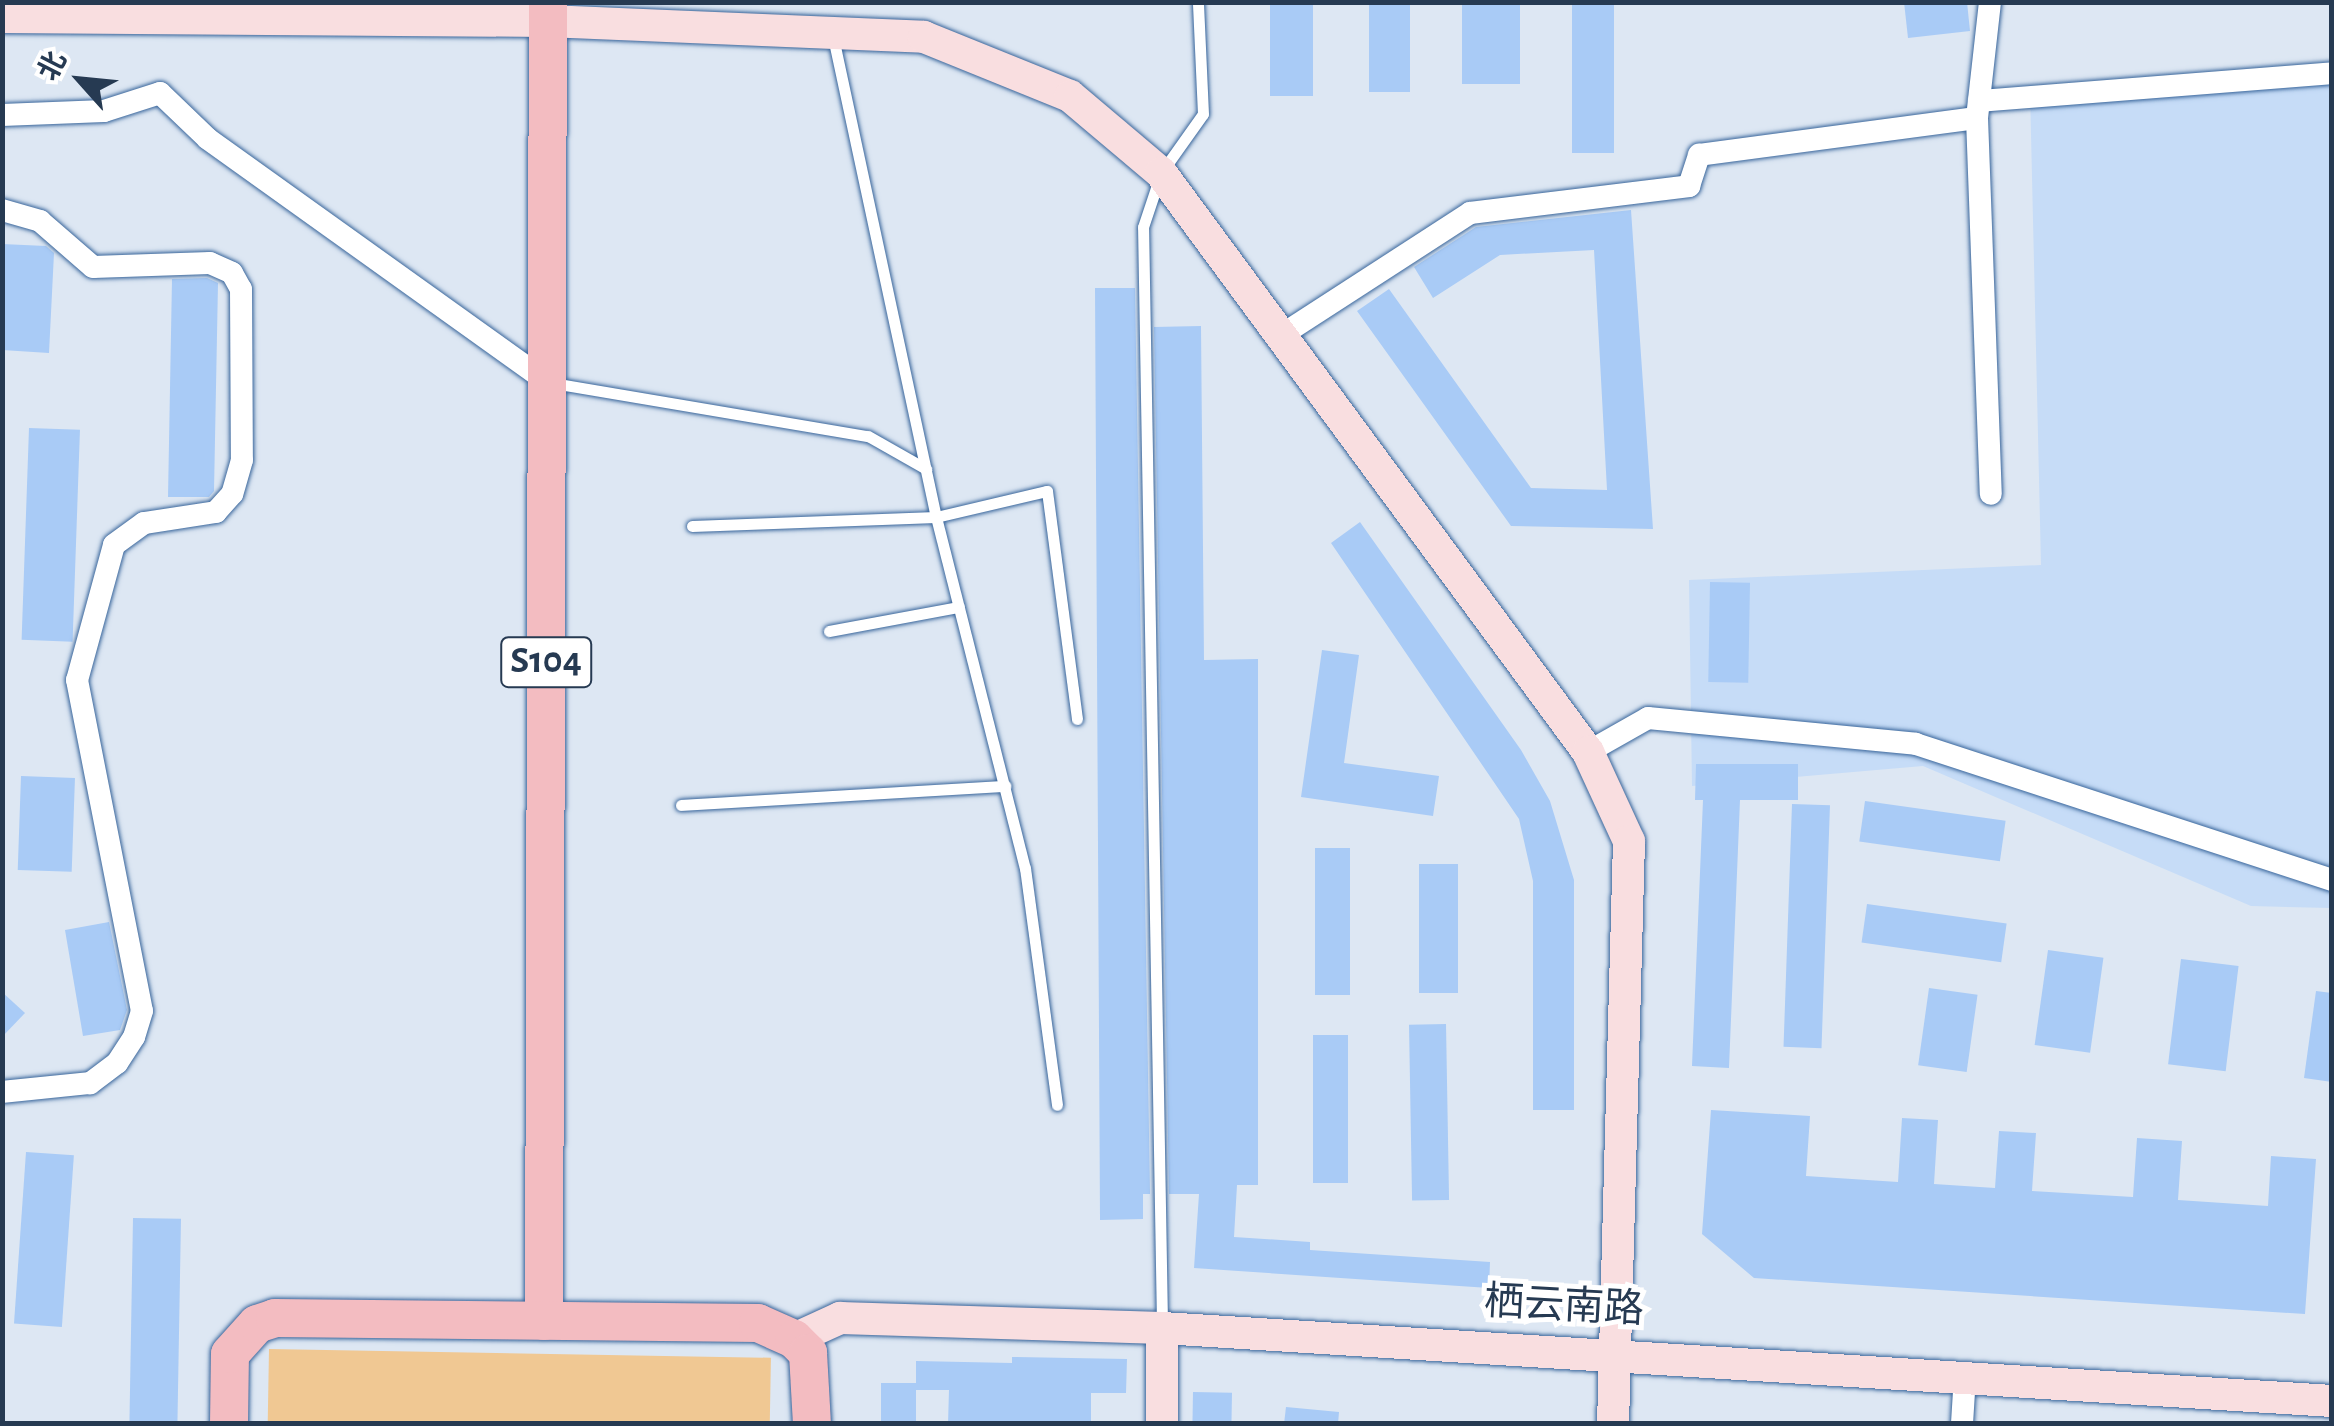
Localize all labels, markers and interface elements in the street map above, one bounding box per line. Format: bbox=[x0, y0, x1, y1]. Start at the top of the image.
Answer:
north arrow bbox=[30, 30, 130, 130]
text: 北 bbox=[34, 48, 72, 85]
road number: S104 bbox=[498, 629, 594, 695]
street label: 栖云南路 bbox=[1483, 1278, 1645, 1334]

